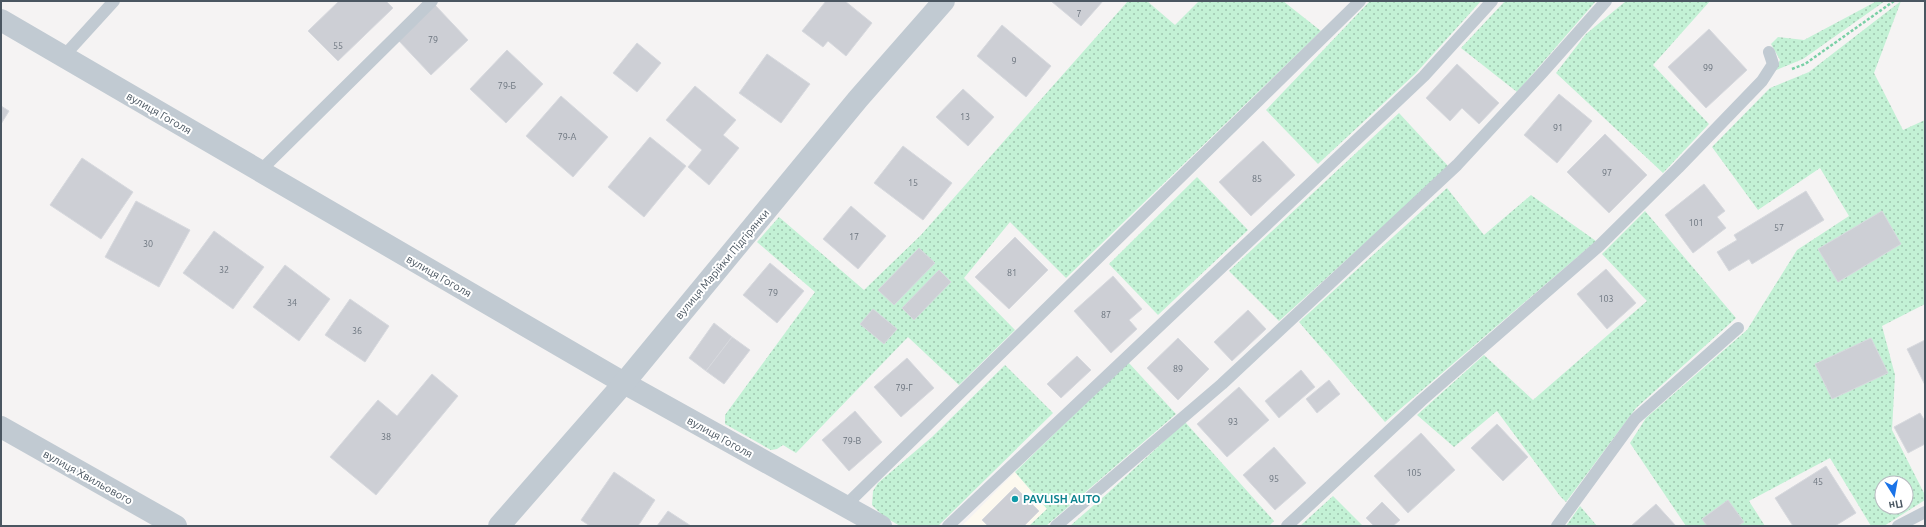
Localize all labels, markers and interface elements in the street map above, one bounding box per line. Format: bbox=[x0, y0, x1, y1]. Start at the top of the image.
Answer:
house number: 7 bbox=[1076, 9, 1082, 19]
house number: 79 bbox=[428, 35, 438, 45]
house number: 55 bbox=[333, 41, 343, 51]
house number: 9 bbox=[1011, 56, 1017, 66]
house number: 99 bbox=[1703, 63, 1713, 73]
house number: 79-Б bbox=[498, 81, 517, 91]
street label: вулиця Гоголя bbox=[124, 90, 194, 136]
house number: 13 bbox=[960, 112, 970, 122]
house number: 91 bbox=[1553, 123, 1563, 133]
house number: 79-А bbox=[558, 132, 576, 142]
house number: 97 bbox=[1602, 168, 1612, 178]
house number: 85 bbox=[1252, 174, 1262, 184]
house number: 15 bbox=[908, 178, 918, 188]
street label: вулиця Марійки Підгірянки bbox=[673, 207, 771, 321]
house number: 101 bbox=[1688, 218, 1704, 228]
house number: 57 bbox=[1774, 223, 1784, 233]
house number: 17 bbox=[849, 232, 859, 242]
house number: 30 bbox=[143, 239, 153, 249]
street label: вулиця Гоголя bbox=[404, 253, 474, 299]
house number: 32 bbox=[219, 265, 229, 275]
house number: 81 bbox=[1007, 268, 1017, 278]
house number: 79 bbox=[768, 288, 778, 298]
house number: 103 bbox=[1598, 294, 1614, 304]
house number: 34 bbox=[287, 298, 297, 308]
house number: 87 bbox=[1101, 310, 1111, 320]
house number: 36 bbox=[352, 326, 362, 336]
house number: 89 bbox=[1173, 364, 1183, 374]
house number: 79-Г bbox=[895, 383, 913, 393]
street label: вулиця Гоголя bbox=[685, 414, 755, 460]
house number: 93 bbox=[1228, 417, 1238, 427]
house number: 38 bbox=[381, 432, 391, 442]
house number: 79-В bbox=[843, 436, 862, 446]
street label: вулиця Хвильового bbox=[41, 447, 135, 507]
house number: 105 bbox=[1406, 468, 1422, 478]
house number: 95 bbox=[1269, 474, 1279, 484]
north arrow bbox=[1874, 475, 1914, 515]
house number: 45 bbox=[1813, 477, 1823, 487]
place label: PAVLISH AUTO bbox=[1023, 493, 1101, 505]
marker: PAVLISH AUTO bbox=[1010, 494, 1020, 504]
text: Пн bbox=[1888, 498, 1904, 512]

